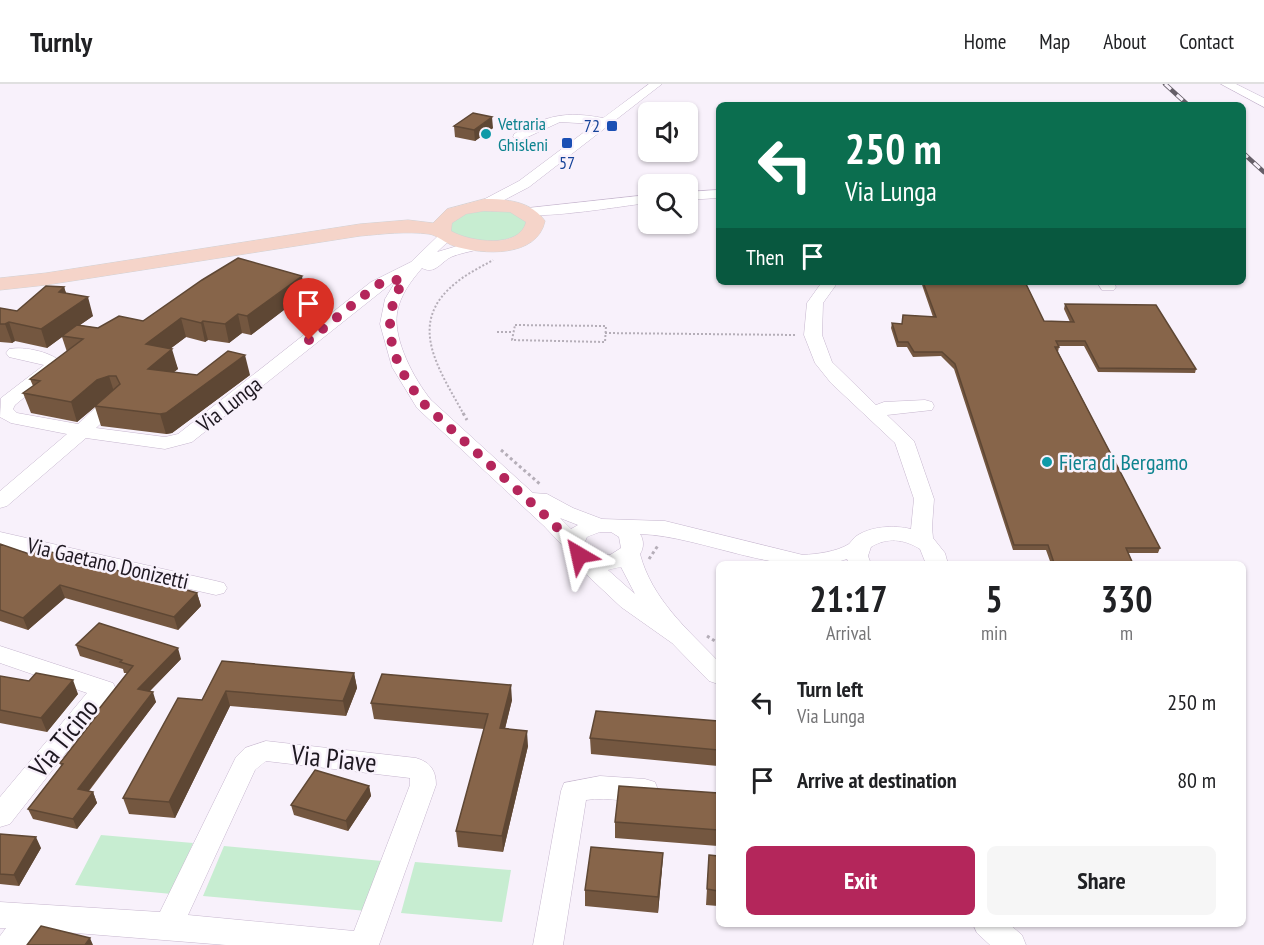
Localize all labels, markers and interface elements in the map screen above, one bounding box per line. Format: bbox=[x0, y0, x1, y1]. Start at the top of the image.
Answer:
text: Turnly bbox=[30, 23, 92, 60]
text: Home bbox=[964, 28, 1006, 55]
text: Map bbox=[1039, 28, 1070, 55]
text: About bbox=[1103, 28, 1146, 55]
text: Contact bbox=[1179, 28, 1234, 55]
map controls bbox=[638, 102, 698, 234]
button: sound bbox=[638, 102, 698, 162]
place label: Vetraria Ghisleni bbox=[497, 112, 548, 156]
place label: 72 bbox=[584, 114, 600, 137]
marker: 72 bbox=[605, 119, 619, 133]
text: 250 m bbox=[845, 121, 942, 176]
icon: left bbox=[746, 126, 824, 204]
marker: Vetraria Ghisleni bbox=[479, 127, 493, 141]
marker: 57 bbox=[560, 136, 574, 150]
place label: 57 bbox=[559, 151, 575, 174]
button: search bbox=[638, 174, 698, 234]
text: Via Lunga bbox=[845, 174, 937, 208]
icon: arrive bbox=[796, 240, 829, 273]
text: Then bbox=[746, 243, 784, 271]
pin bbox=[283, 278, 334, 340]
icon: arrive bbox=[292, 287, 325, 320]
street label: Via Lunga bbox=[190, 370, 267, 439]
place label: Fiera di Bergamo bbox=[1059, 448, 1188, 476]
marker: Fiera di Bergamo bbox=[1040, 455, 1054, 469]
position arrow bbox=[547, 523, 611, 587]
street label: Via Gaetano Donizetti bbox=[24, 531, 191, 595]
text: 21:17 bbox=[810, 575, 887, 622]
text: 5 bbox=[985, 575, 1003, 622]
text: 330 bbox=[1101, 575, 1152, 622]
text: Arrival bbox=[826, 620, 871, 646]
text: min bbox=[981, 620, 1007, 646]
text: m bbox=[1120, 620, 1133, 646]
text: Turn left bbox=[797, 675, 863, 703]
icon: left bbox=[746, 686, 779, 719]
text: 250 m bbox=[1167, 688, 1216, 716]
street label: Via Ticino bbox=[21, 691, 105, 784]
text: Via Lunga bbox=[797, 703, 865, 729]
street label: Via Piave bbox=[289, 737, 378, 779]
icon: arrive bbox=[746, 764, 779, 797]
text: Arrive at destination bbox=[797, 766, 957, 794]
text: 80 m bbox=[1177, 766, 1216, 794]
button: Exit bbox=[746, 846, 975, 915]
button: Share bbox=[987, 846, 1216, 915]

